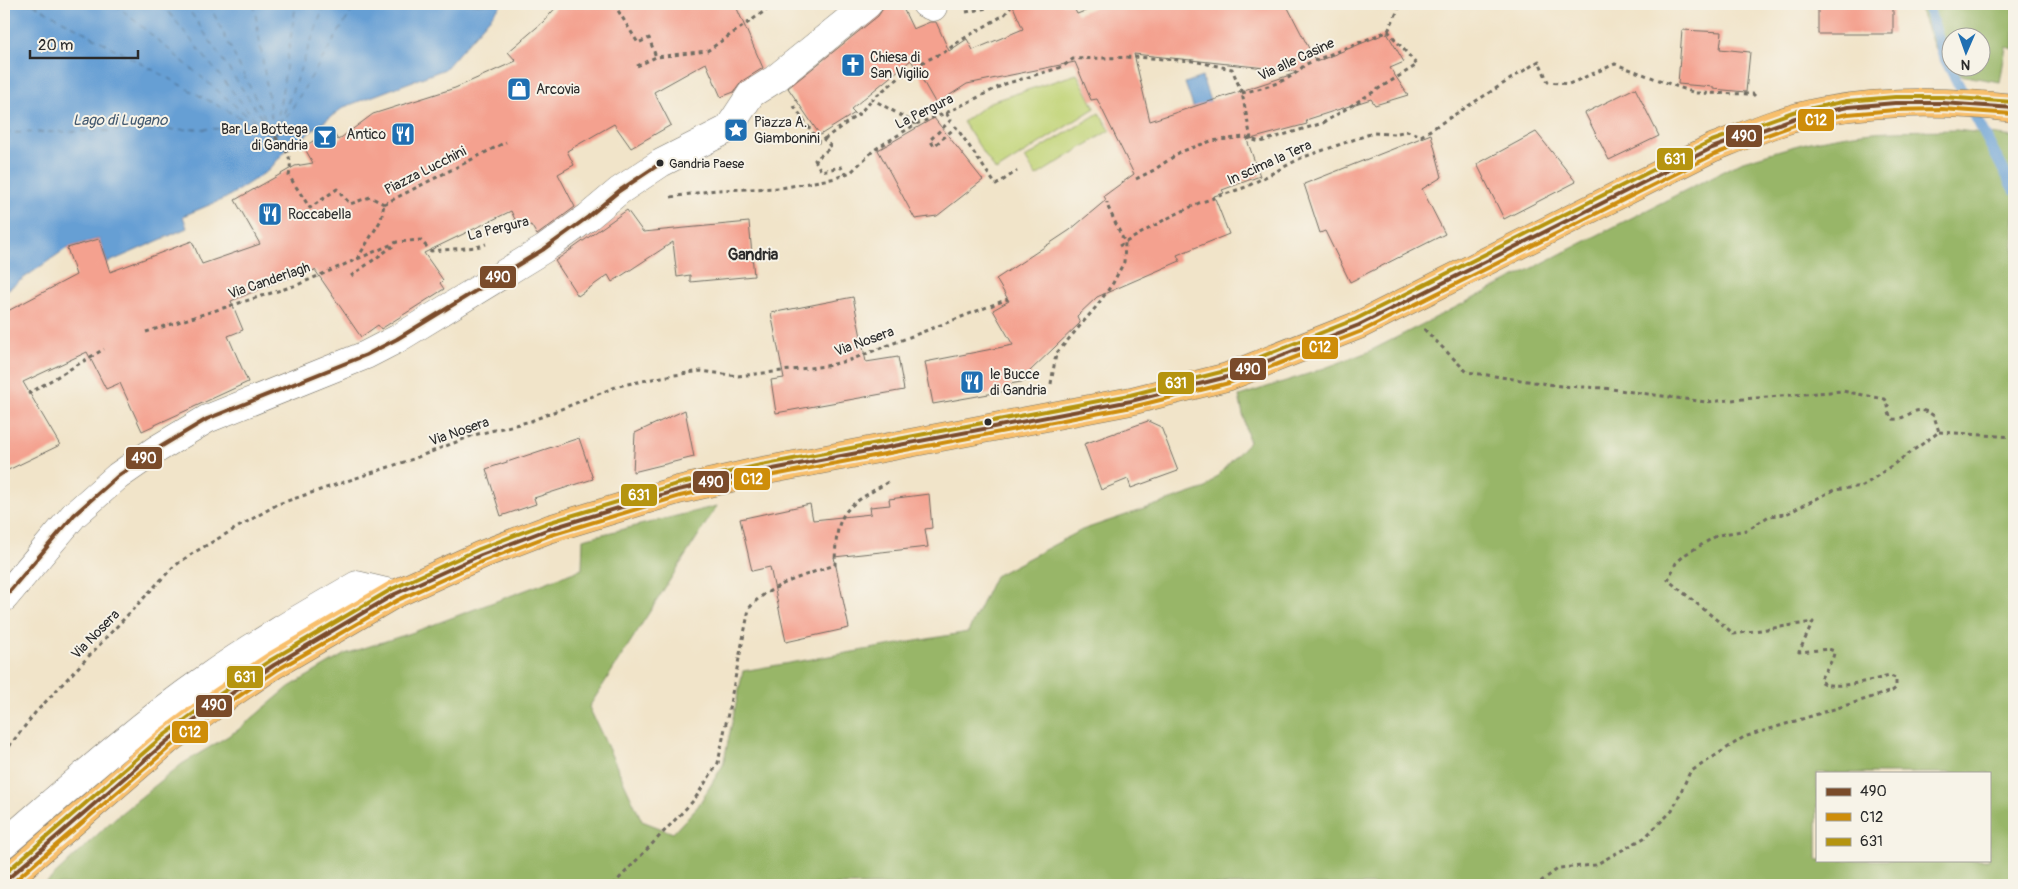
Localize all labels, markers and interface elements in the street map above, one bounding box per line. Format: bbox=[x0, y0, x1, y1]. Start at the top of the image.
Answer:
scale bar bbox=[30, 28, 138, 60]
north arrow bbox=[1940, 28, 1990, 78]
street label: Via alle Casine bbox=[1255, 34, 1337, 85]
text: 20 m bbox=[38, 36, 73, 55]
place label: Chiesa di San Vigilio bbox=[870, 49, 929, 82]
church icon: Chiesa di San Vigilio bbox=[840, 52, 866, 78]
text: N bbox=[1961, 56, 1971, 73]
shop icon: Arcovia bbox=[506, 76, 532, 102]
place label: Arcovia bbox=[536, 81, 580, 98]
street label: La Pergura bbox=[892, 90, 956, 133]
line badge: C12 bbox=[1797, 108, 1835, 132]
water label: Lago di Lugano bbox=[73, 111, 168, 130]
text: C12 bbox=[1805, 112, 1827, 129]
place label: Piazza A. Giambonini bbox=[754, 114, 820, 147]
place icon: Piazza A. Giambonini bbox=[723, 117, 749, 143]
place label: Bar La Bottega di Gandria bbox=[221, 121, 308, 154]
restaurant icon: Antico bbox=[390, 121, 416, 147]
bar icon: Bar La Bottega di Gandria bbox=[312, 124, 338, 150]
line badge: 490 bbox=[1725, 124, 1763, 148]
place label: Antico bbox=[346, 126, 386, 143]
text: 490 bbox=[1732, 128, 1757, 145]
street label: In scima la Tera bbox=[1224, 136, 1314, 189]
street label: Piazza Lucchini bbox=[381, 142, 469, 198]
line badge: 631 bbox=[1656, 147, 1694, 171]
text: 631 bbox=[1664, 151, 1686, 168]
place label: Gandria Paese bbox=[669, 156, 745, 172]
marker: Gandria Paese bbox=[655, 158, 665, 168]
restaurant icon: Roccabella bbox=[257, 201, 283, 227]
place label: Roccabella bbox=[288, 206, 351, 223]
street label: La Pergura bbox=[466, 213, 531, 244]
district label: Gandria bbox=[728, 245, 779, 265]
street label: Via Canderlagh bbox=[226, 259, 312, 302]
line badge: 490 bbox=[479, 265, 517, 289]
text: 490 bbox=[486, 269, 511, 286]
street label: Via Nosera bbox=[832, 323, 896, 360]
line badge: C12 bbox=[1301, 336, 1339, 360]
text: C12 bbox=[1309, 339, 1331, 356]
line badge: 490 bbox=[1229, 357, 1267, 381]
text: 490 bbox=[1236, 361, 1261, 378]
place label: le Bucce di Gandria bbox=[990, 366, 1047, 399]
restaurant icon: le Bucce di Gandria bbox=[959, 369, 985, 395]
line badge: 631 bbox=[1157, 371, 1195, 395]
text: 631 bbox=[1165, 375, 1187, 392]
street label: Via Nosera bbox=[427, 413, 491, 450]
unlabelled marker bbox=[983, 417, 993, 427]
line badge: 490 bbox=[125, 446, 163, 470]
text: 490 bbox=[132, 450, 157, 467]
line badge: C12 bbox=[733, 467, 771, 491]
line badge: 490 bbox=[692, 470, 730, 494]
text: C12 bbox=[741, 471, 763, 488]
text: 490 bbox=[699, 474, 724, 491]
line badge: 631 bbox=[620, 483, 658, 507]
text: 631 bbox=[628, 487, 650, 504]
street label: Via Nosera bbox=[68, 606, 123, 663]
line badge: 631 bbox=[226, 665, 264, 689]
text: 631 bbox=[234, 669, 256, 686]
line badge: 490 bbox=[195, 694, 233, 718]
text: 490 bbox=[202, 697, 227, 714]
line badge: C12 bbox=[171, 720, 209, 744]
text: C12 bbox=[179, 724, 201, 741]
legend bbox=[1816, 772, 1990, 862]
text: 490 bbox=[1860, 782, 1887, 801]
text: C12 bbox=[1860, 808, 1884, 827]
text: 631 bbox=[1860, 832, 1883, 851]

